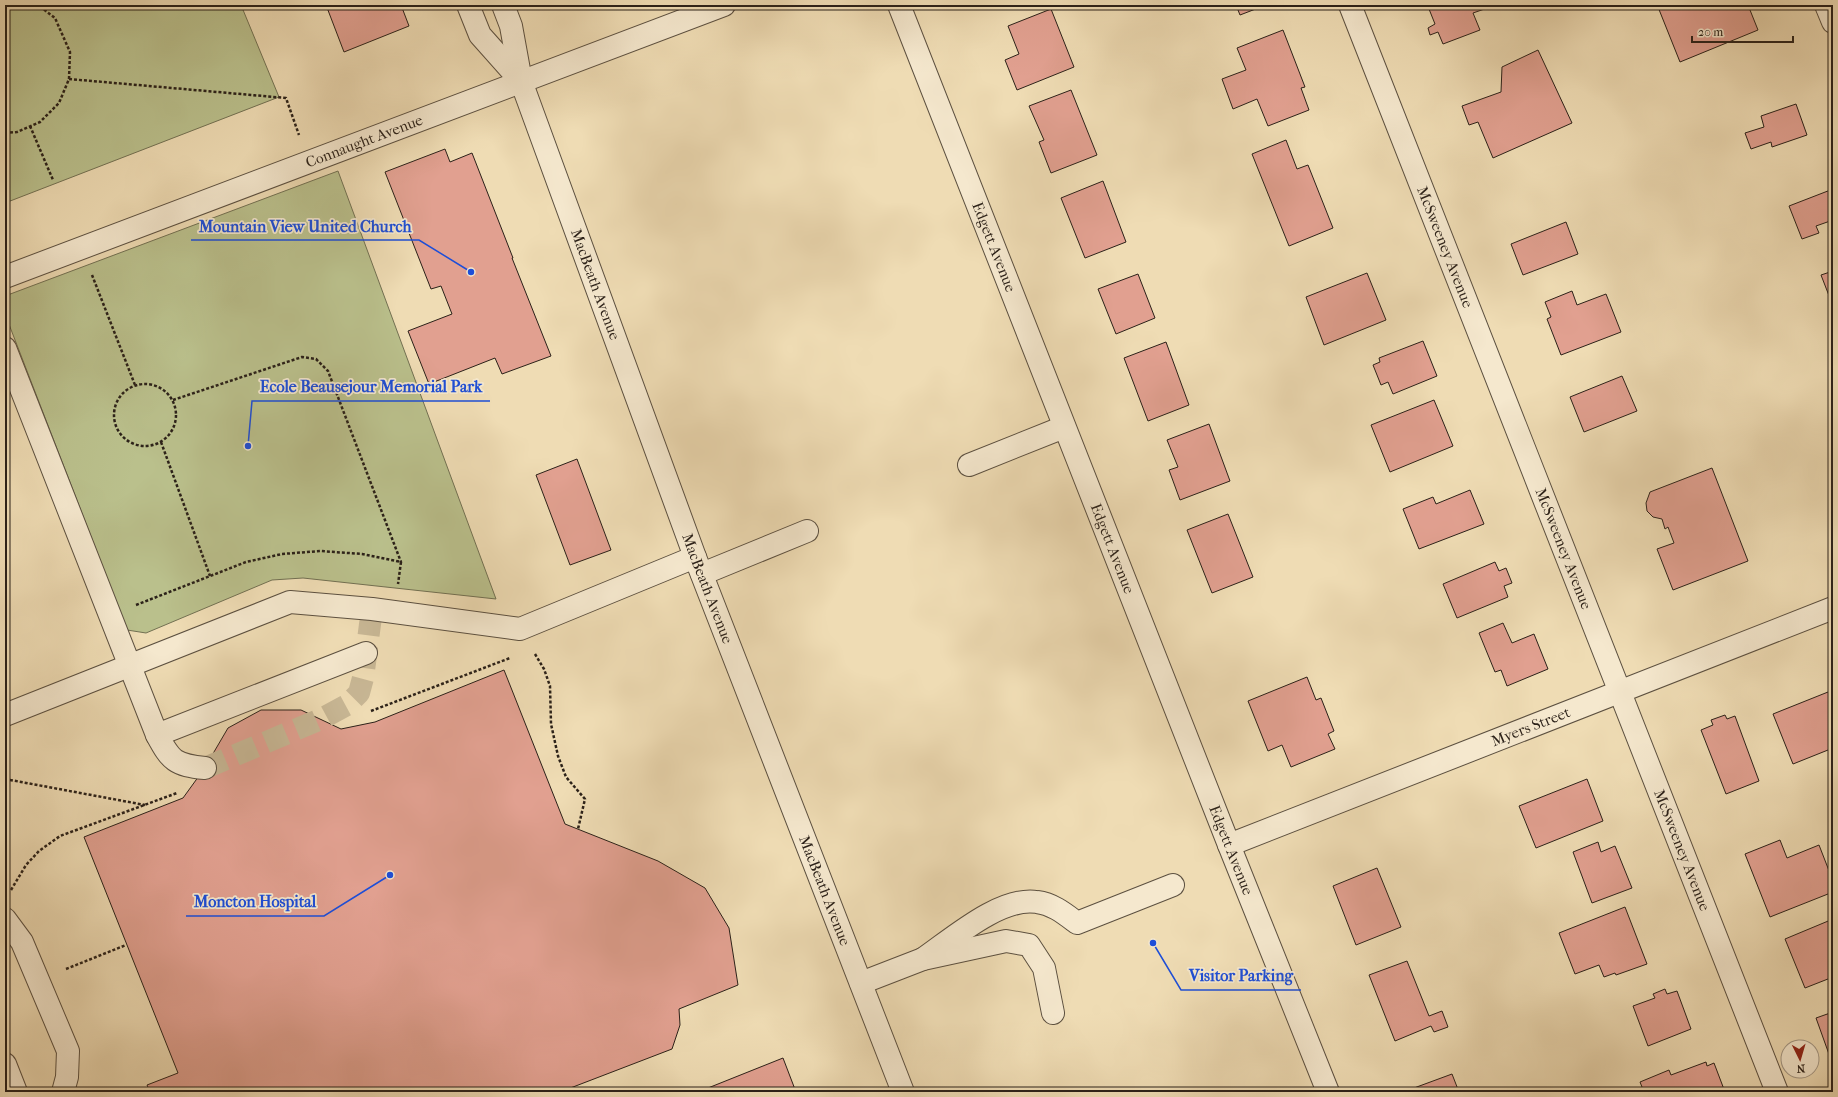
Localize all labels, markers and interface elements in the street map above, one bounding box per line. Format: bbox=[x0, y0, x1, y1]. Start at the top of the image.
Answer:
scale bar bbox=[1692, 18, 1793, 44]
text: 20 m bbox=[1698, 25, 1723, 39]
street label: Connaught Avenue bbox=[303, 111, 426, 171]
street label: McSweeney Avenue bbox=[1413, 184, 1477, 311]
street label: Edgett Avenue bbox=[968, 199, 1020, 295]
callout: Mountain View United Church bbox=[191, 212, 419, 240]
text: Mountain View United Church bbox=[198, 217, 412, 236]
street label: MacBeath Avenue bbox=[567, 227, 624, 343]
callout: Ecole Beausejour Memorial Park bbox=[252, 373, 490, 401]
text: Ecole Beausejour Memorial Park bbox=[260, 377, 483, 396]
street label: McSweeney Avenue bbox=[1532, 485, 1596, 612]
street label: Edgett Avenue bbox=[1087, 501, 1139, 597]
street label: MacBeath Avenue bbox=[678, 531, 737, 647]
street label: Myers Street bbox=[1489, 703, 1573, 750]
street label: McSweeney Avenue bbox=[1650, 787, 1714, 914]
street label: Edgett Avenue bbox=[1205, 803, 1257, 898]
street label: MacBeath Avenue bbox=[795, 833, 854, 949]
callout: Moncton Hospital bbox=[186, 888, 324, 916]
text: Moncton Hospital bbox=[193, 892, 317, 912]
callout: Visitor Parking bbox=[1181, 962, 1301, 990]
text: Visitor Parking bbox=[1188, 966, 1293, 986]
north arrow bbox=[1780, 1039, 1820, 1079]
text: N bbox=[1795, 1062, 1806, 1075]

